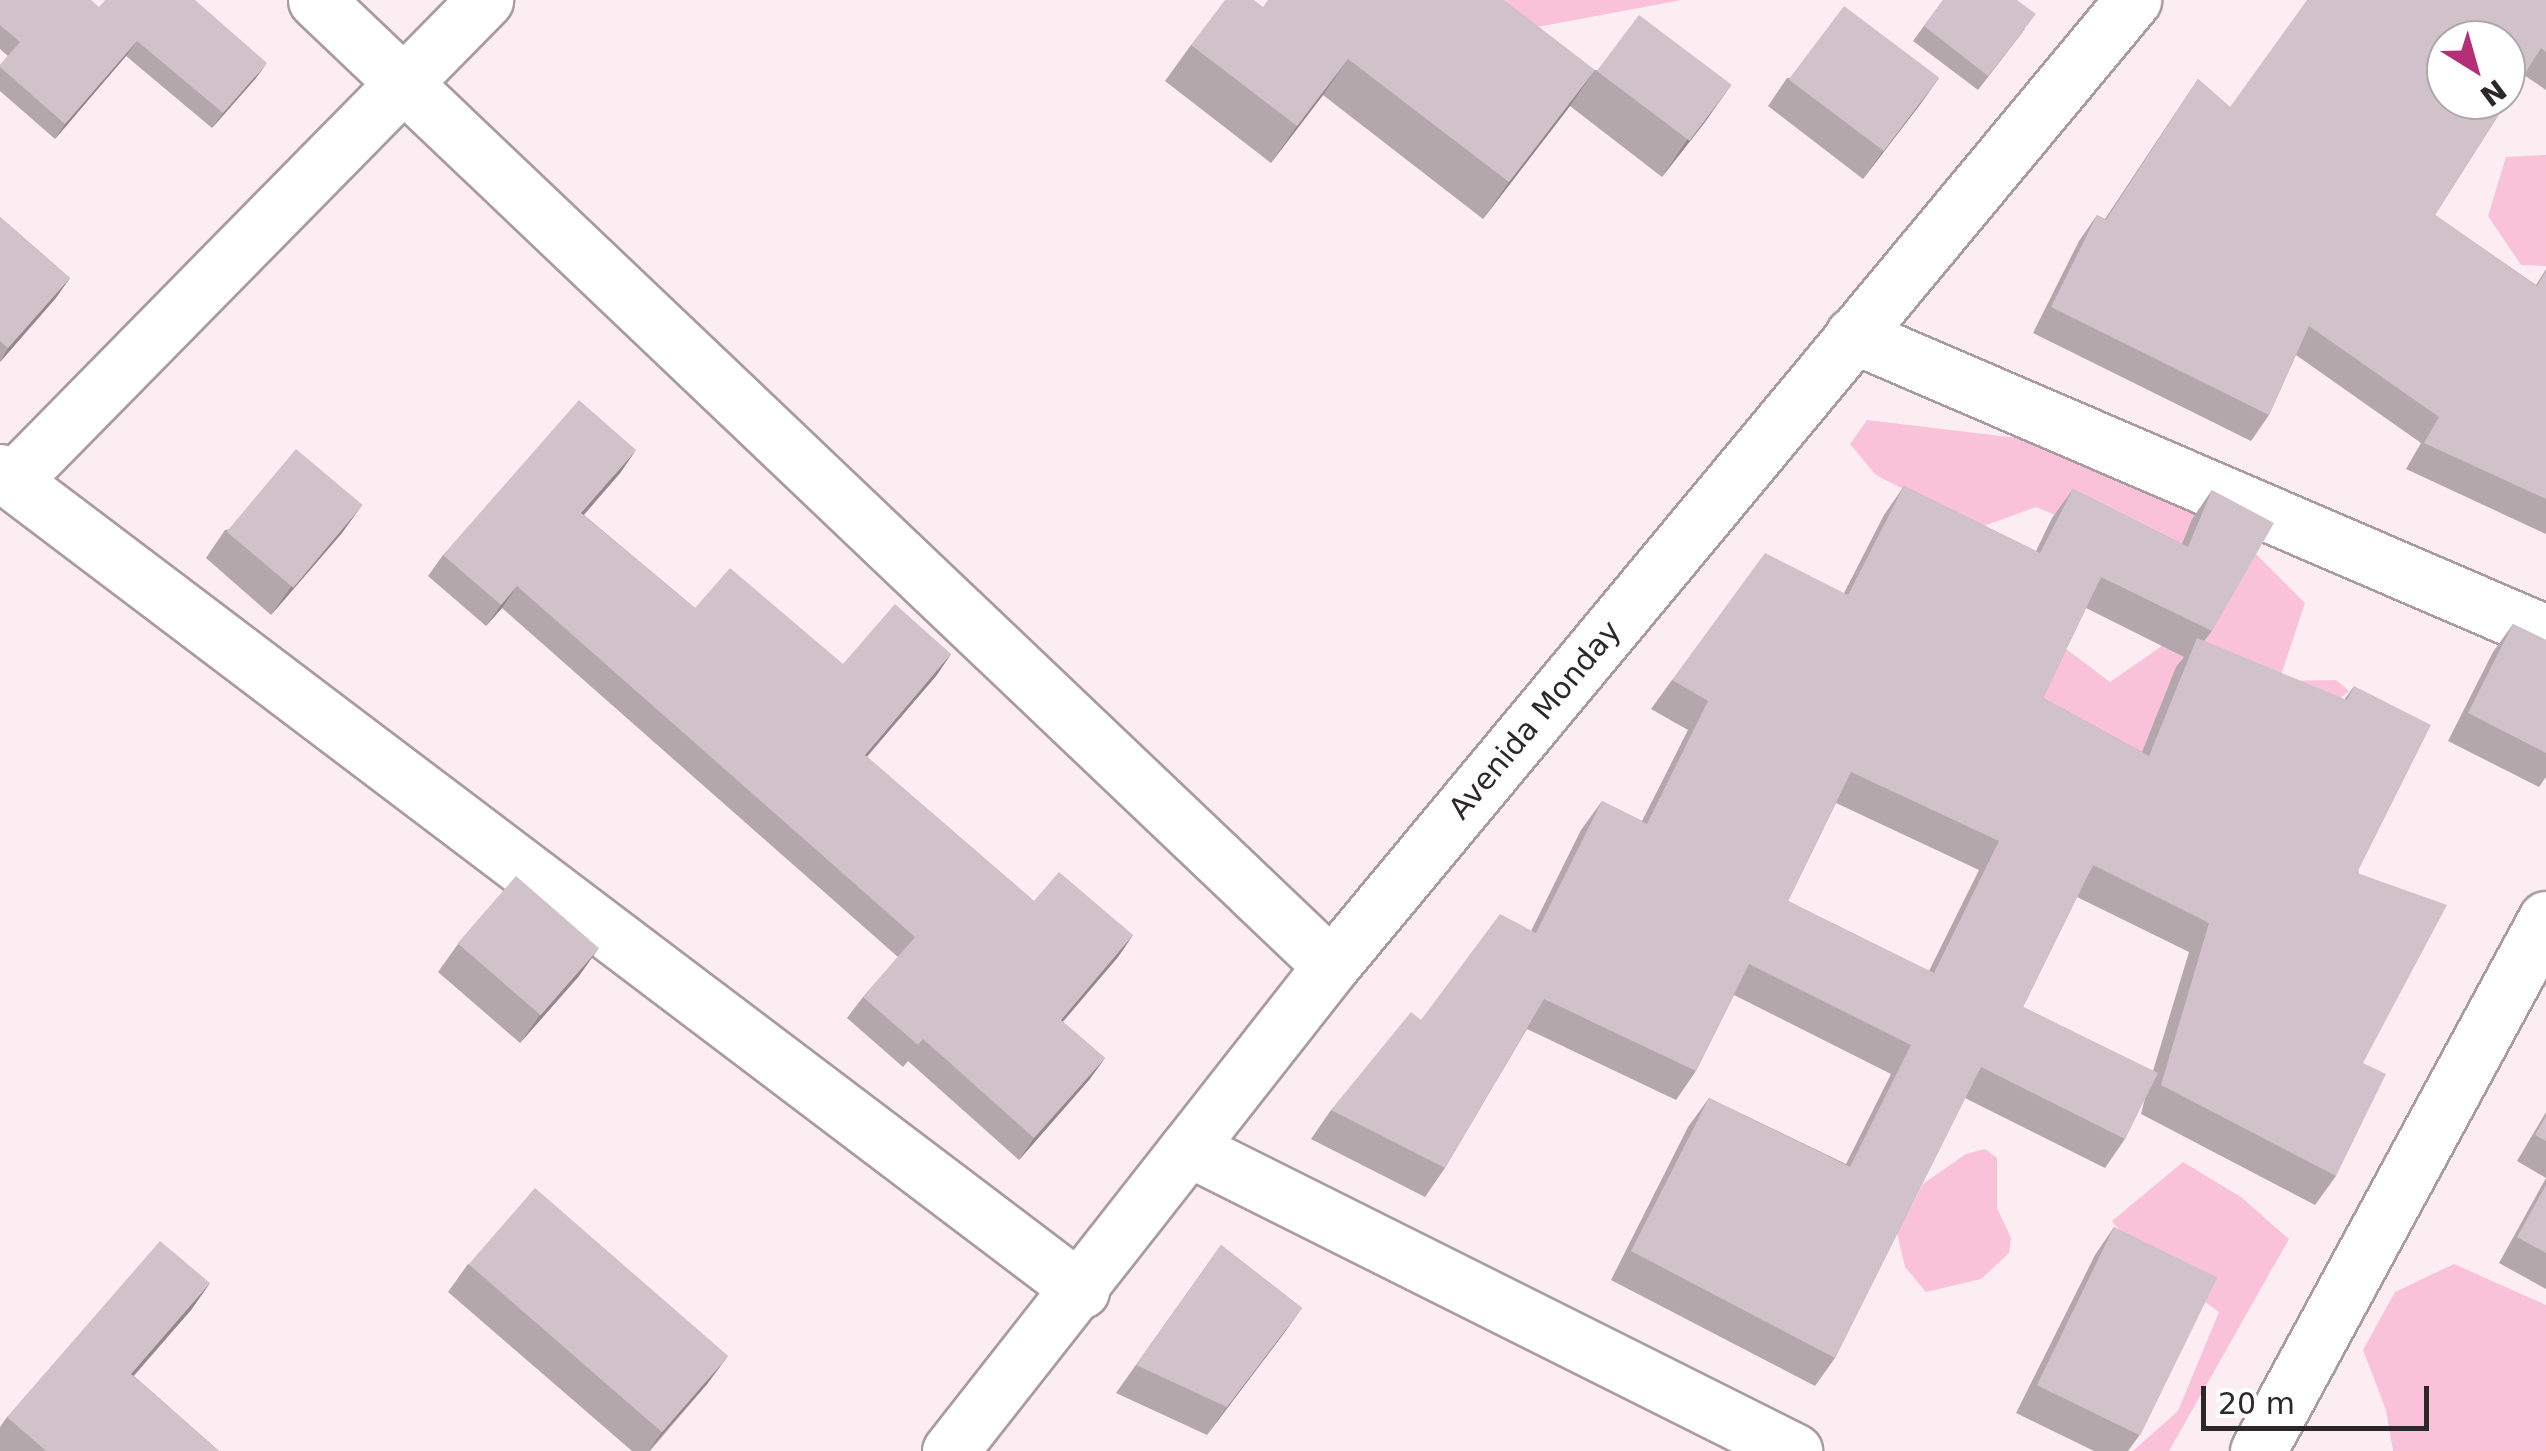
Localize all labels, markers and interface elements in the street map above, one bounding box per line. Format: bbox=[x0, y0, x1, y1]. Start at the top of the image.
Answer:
north arrow bbox=[2426, 20, 2526, 120]
text: N bbox=[2474, 73, 2512, 113]
street label: Avenida Monday bbox=[1442, 614, 1628, 826]
scale bar bbox=[2206, 1366, 2434, 1428]
text: 20 m bbox=[2218, 1386, 2295, 1421]

